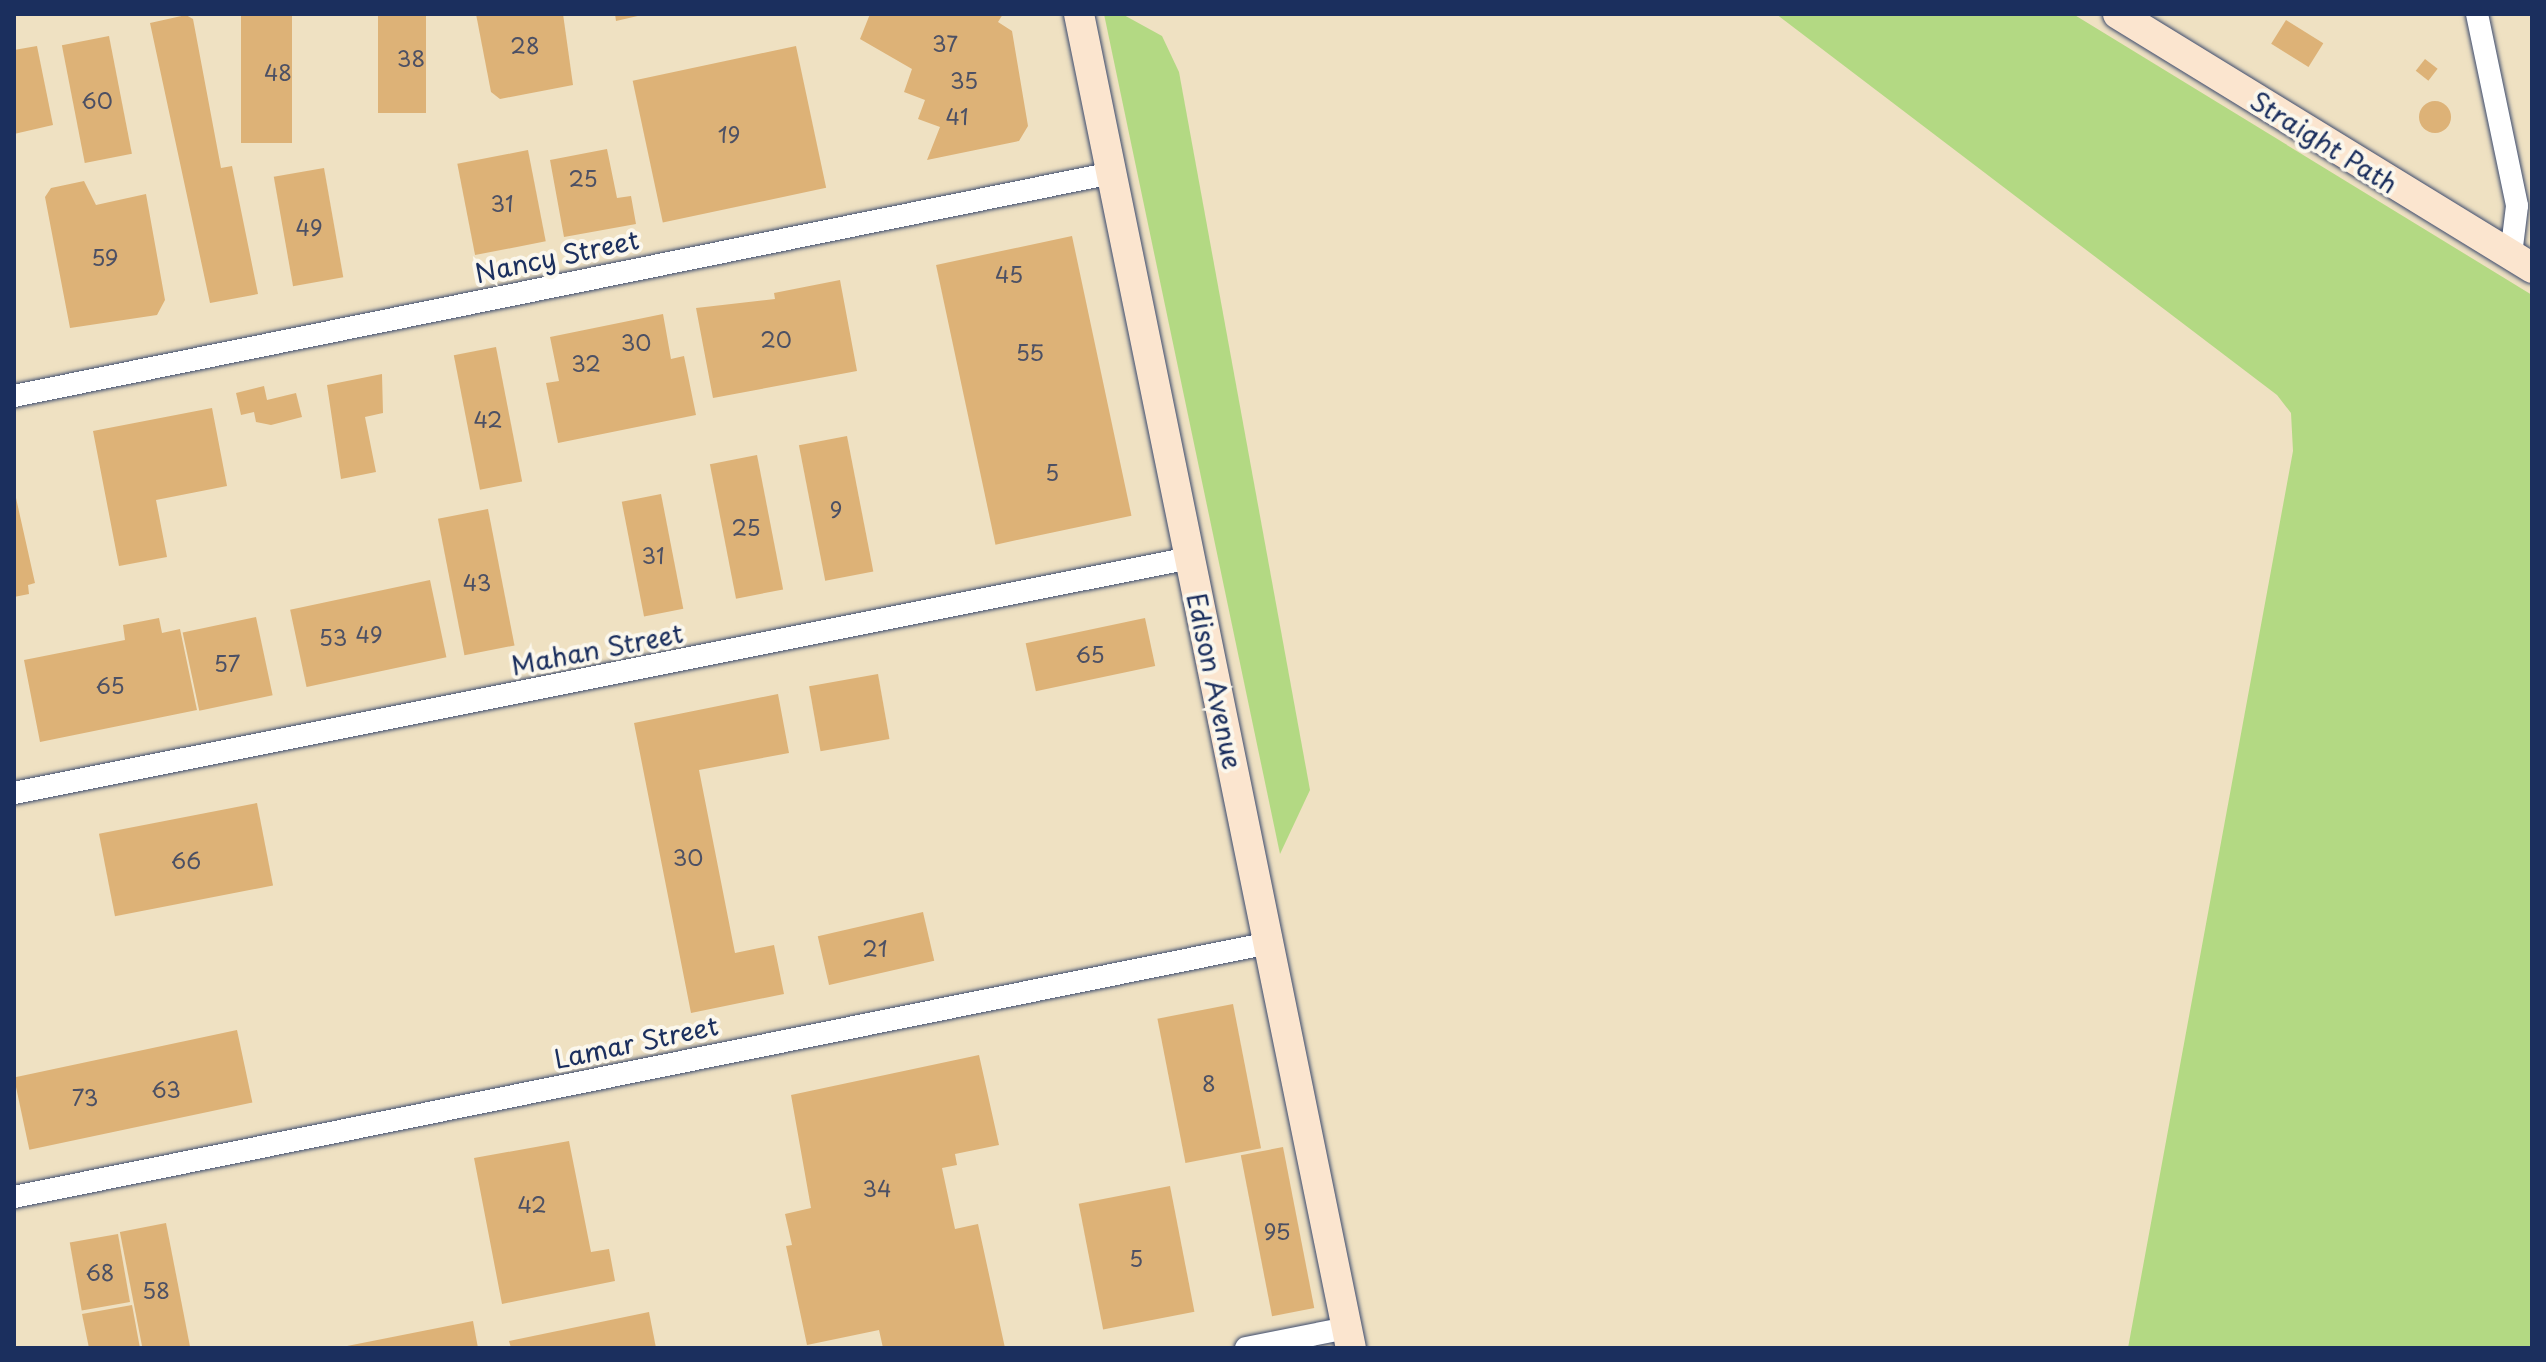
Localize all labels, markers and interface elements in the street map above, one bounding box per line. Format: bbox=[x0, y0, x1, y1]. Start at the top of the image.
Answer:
house number: 37 bbox=[932, 30, 958, 56]
house number: 28 bbox=[510, 32, 540, 58]
house number: 38 bbox=[397, 45, 425, 71]
house number: 48 bbox=[264, 59, 292, 85]
house number: 35 bbox=[950, 67, 978, 93]
street label: Straight Path bbox=[2245, 84, 2403, 200]
house number: 60 bbox=[81, 87, 113, 113]
house number: 41 bbox=[945, 103, 969, 129]
house number: 19 bbox=[718, 121, 740, 147]
house number: 25 bbox=[568, 165, 598, 191]
house number: 31 bbox=[490, 190, 514, 216]
house number: 49 bbox=[295, 214, 323, 240]
street label: Nancy Street bbox=[472, 223, 642, 289]
house number: 59 bbox=[91, 244, 119, 270]
house number: 45 bbox=[995, 261, 1023, 287]
house number: 20 bbox=[760, 326, 792, 352]
house number: 30 bbox=[621, 329, 651, 355]
house number: 55 bbox=[1016, 339, 1044, 365]
house number: 32 bbox=[571, 350, 601, 376]
house number: 42 bbox=[473, 406, 503, 432]
house number: 5 bbox=[1045, 459, 1059, 485]
house number: 9 bbox=[830, 496, 842, 522]
house number: 25 bbox=[731, 514, 761, 540]
house number: 31 bbox=[641, 542, 665, 568]
house number: 43 bbox=[463, 569, 491, 595]
street label: Edison Avenue bbox=[1181, 591, 1249, 771]
street label: Mahan Street bbox=[509, 617, 685, 681]
house number: 49 bbox=[355, 621, 383, 647]
house number: 53 bbox=[319, 624, 347, 650]
house number: 65 bbox=[1075, 641, 1105, 667]
house number: 57 bbox=[214, 650, 240, 676]
house number: 65 bbox=[95, 672, 125, 698]
house number: 30 bbox=[673, 844, 703, 870]
house number: 66 bbox=[171, 847, 201, 873]
house number: 21 bbox=[862, 935, 888, 961]
street label: Lamar Street bbox=[551, 1009, 721, 1075]
house number: 8 bbox=[1202, 1070, 1216, 1096]
house number: 63 bbox=[151, 1076, 181, 1102]
house number: 73 bbox=[72, 1084, 98, 1110]
house number: 34 bbox=[862, 1175, 892, 1201]
house number: 42 bbox=[517, 1191, 547, 1217]
house number: 95 bbox=[1263, 1218, 1291, 1244]
house number: 5 bbox=[1129, 1245, 1143, 1271]
house number: 68 bbox=[86, 1259, 114, 1285]
house number: 58 bbox=[142, 1277, 170, 1303]

